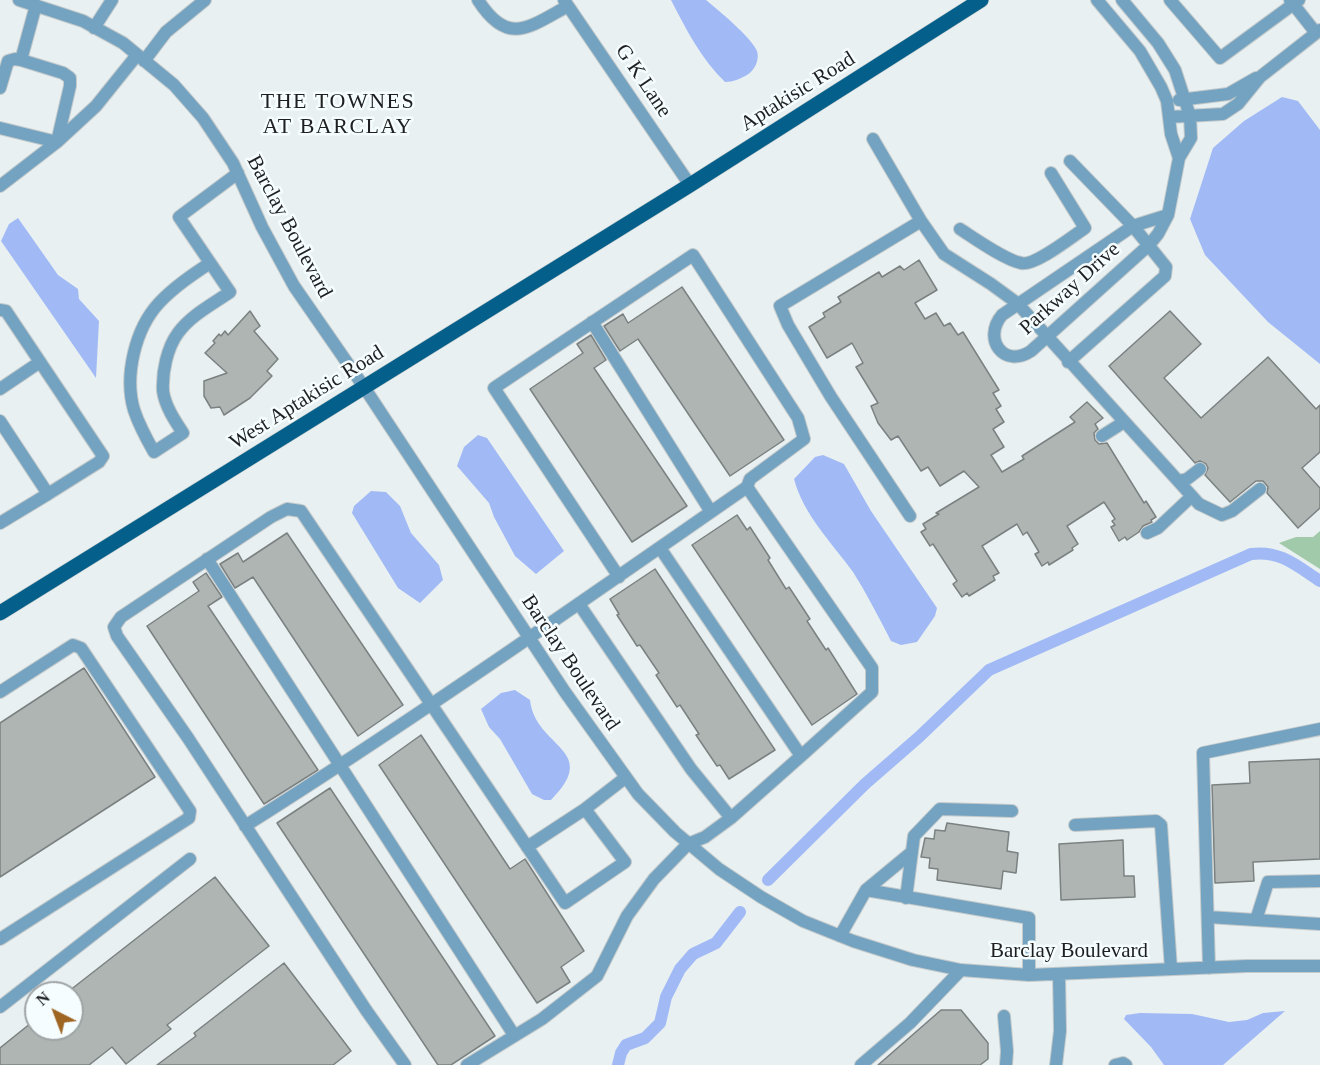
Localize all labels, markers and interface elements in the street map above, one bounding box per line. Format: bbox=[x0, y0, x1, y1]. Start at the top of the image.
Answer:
street label: G K Lane bbox=[609, 40, 677, 122]
street label: Aptakisic Road bbox=[736, 47, 860, 137]
district label: THE TOWNES AT BARCLAY bbox=[261, 89, 415, 140]
street label: Barclay Boulevard bbox=[241, 151, 337, 303]
street label: Parkway Drive bbox=[1015, 237, 1125, 341]
street label: West Aptakisic Road bbox=[225, 340, 389, 456]
street label: Barclay Boulevard bbox=[515, 590, 625, 736]
street label: Barclay Boulevard bbox=[990, 938, 1148, 964]
north arrow bbox=[24, 981, 84, 1041]
text: N bbox=[33, 989, 53, 1009]

